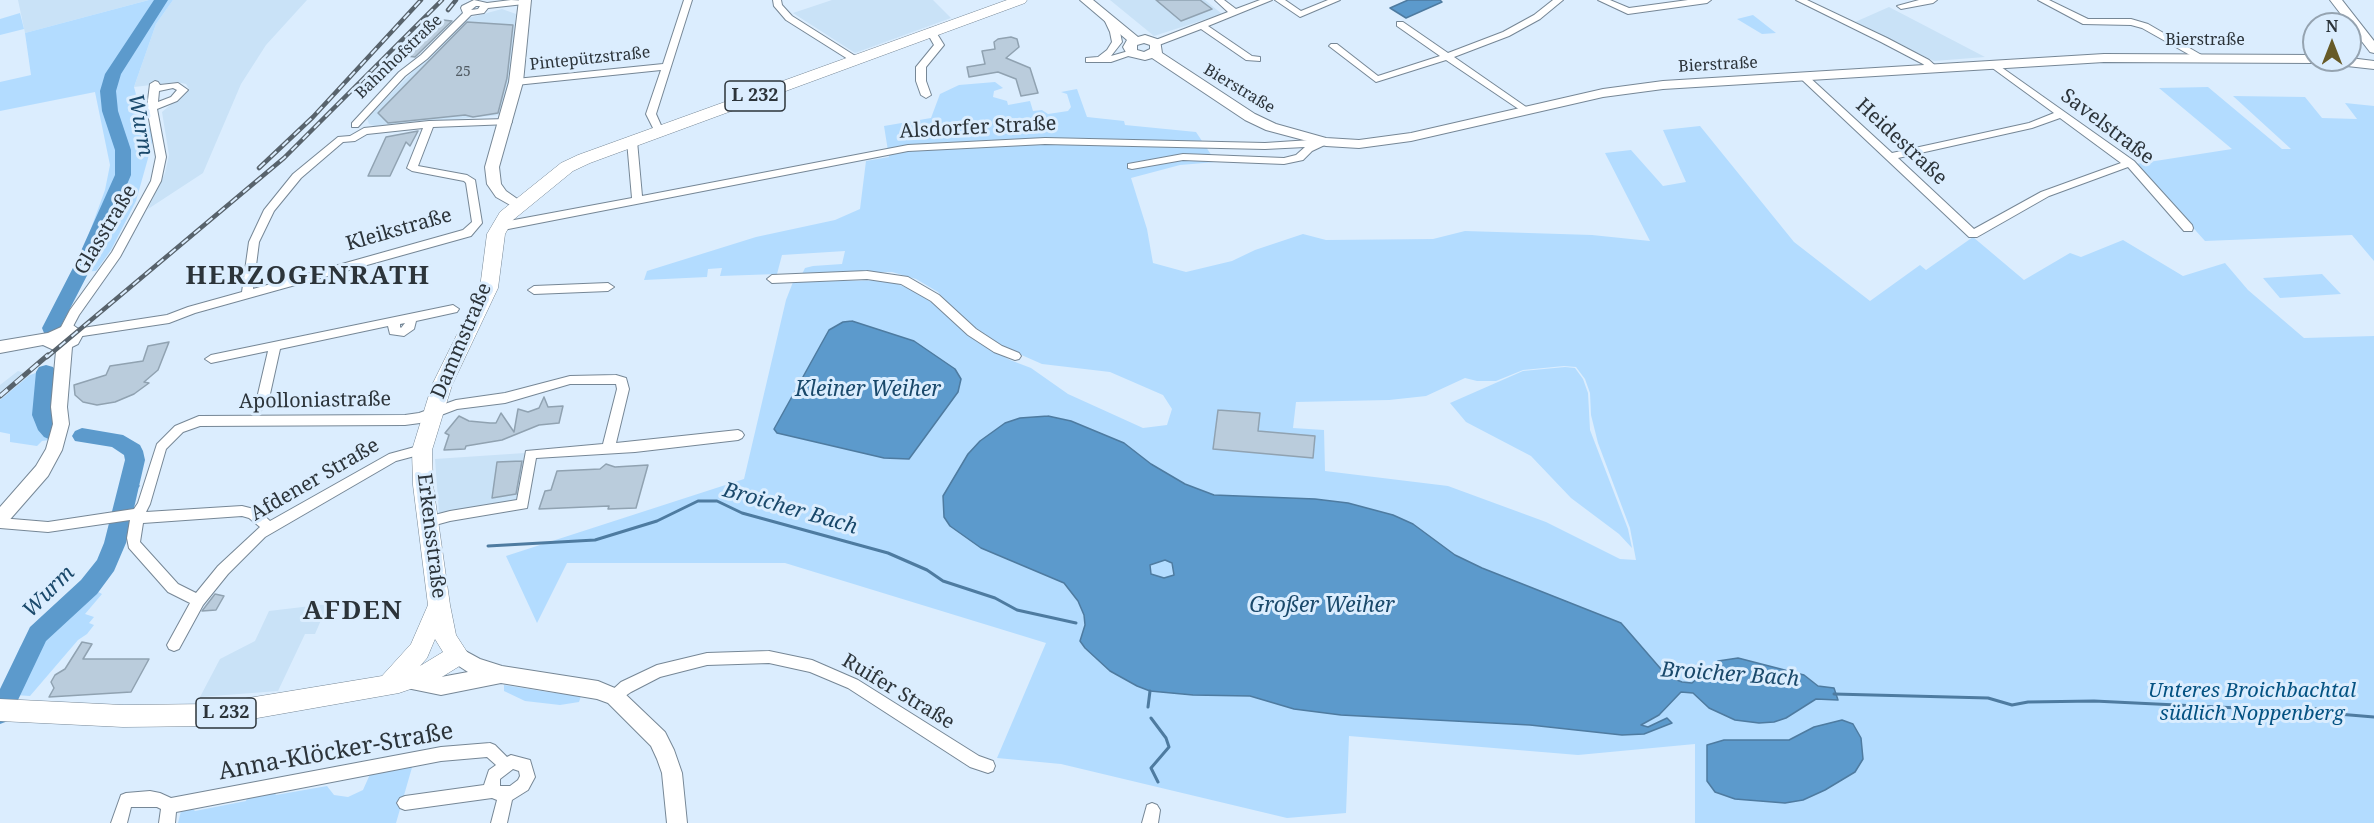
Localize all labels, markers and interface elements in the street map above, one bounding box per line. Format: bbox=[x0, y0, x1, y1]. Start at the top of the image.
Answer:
street label: Bahnhofstraße bbox=[352, 11, 446, 103]
north arrow bbox=[2302, 12, 2362, 72]
text: N bbox=[2326, 15, 2338, 37]
street label: Bierstraße bbox=[2165, 30, 2245, 50]
street label: Pintepützstraße bbox=[529, 43, 651, 75]
street label: Bierstraße bbox=[1678, 53, 1758, 77]
street label: Bierstraße bbox=[1200, 60, 1278, 118]
house number: 25 bbox=[455, 64, 471, 80]
road number: L 232 bbox=[725, 81, 785, 111]
street label: Savelstraße bbox=[2056, 84, 2158, 170]
water label: Wurm bbox=[122, 92, 158, 158]
street label: Heidestraße bbox=[1850, 94, 1952, 190]
street label: Alsdorfer Straße bbox=[899, 112, 1057, 144]
street label: Glasstraße bbox=[70, 181, 142, 279]
street label: Kleikstraße bbox=[343, 203, 455, 257]
district label: HERZOGENRATH bbox=[186, 261, 430, 293]
street label: Dammstraße bbox=[427, 279, 497, 403]
water label: Kleiner Weiher bbox=[795, 377, 941, 403]
street label: Apolloniastraße bbox=[239, 388, 391, 414]
street label: Afdener Straße bbox=[246, 433, 384, 527]
street label: Erkensstraße bbox=[411, 472, 451, 600]
water label: Broicher Bach bbox=[720, 478, 860, 540]
water label: Wurm bbox=[18, 561, 80, 623]
water label: Großer Weiher bbox=[1249, 593, 1395, 619]
district label: AFDEN bbox=[303, 596, 403, 628]
street label: Ruifer Straße bbox=[837, 649, 959, 735]
water label: Broicher Bach bbox=[1660, 658, 1800, 692]
park label: Unteres Broichbachtal südlich Noppenberg bbox=[2148, 679, 2356, 726]
road number: L 232 bbox=[196, 698, 256, 728]
street label: Anna-Klöcker-Straße bbox=[216, 717, 456, 787]

